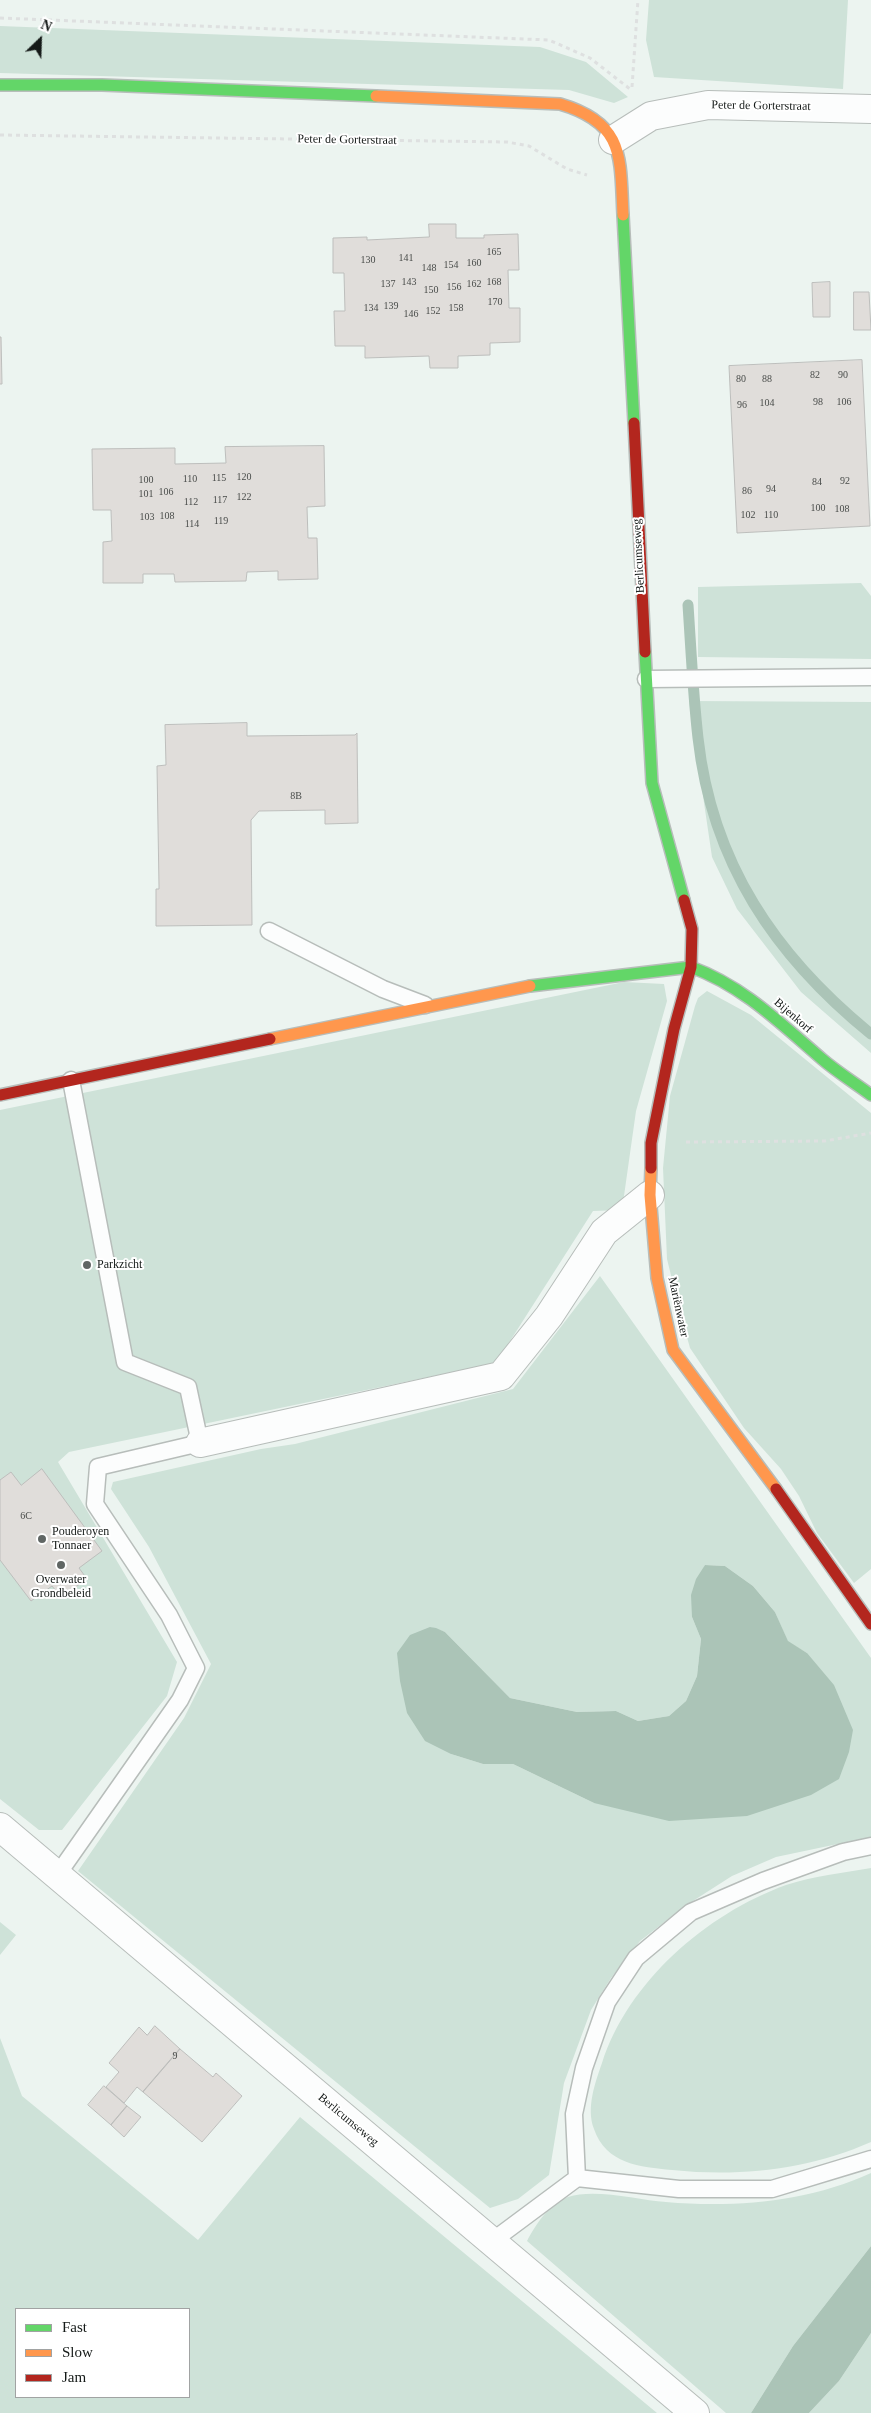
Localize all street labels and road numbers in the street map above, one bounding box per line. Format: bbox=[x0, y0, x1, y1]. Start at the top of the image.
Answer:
street label: Peter de Gorterstraat bbox=[711, 98, 811, 114]
street label: Peter de Gorterstraat bbox=[297, 132, 397, 148]
street label: Berlicumseweg bbox=[630, 518, 648, 594]
street label: Bijenkorf bbox=[771, 995, 815, 1037]
street label: Mariënwater bbox=[665, 1276, 691, 1338]
street label: Berlicumseweg bbox=[315, 2090, 381, 2150]

